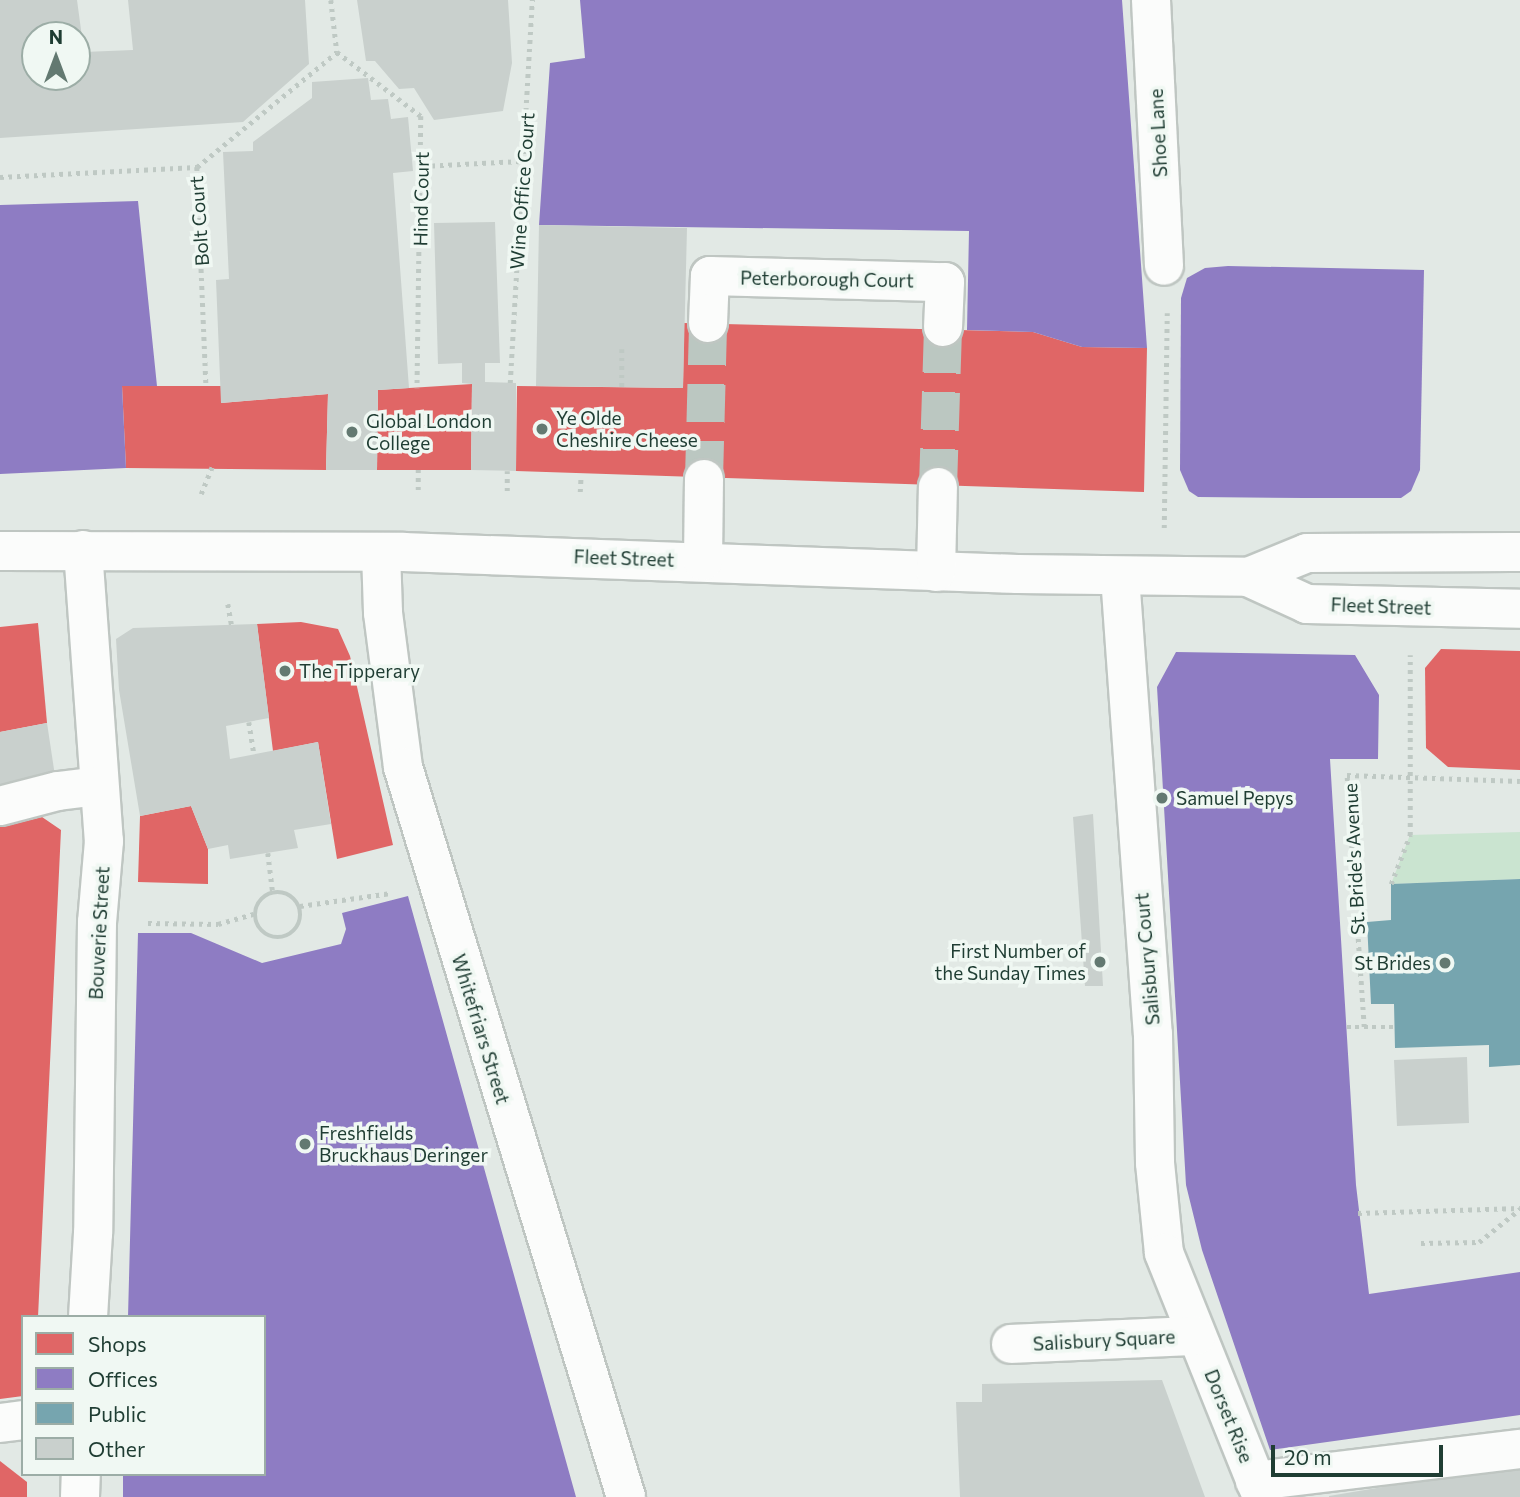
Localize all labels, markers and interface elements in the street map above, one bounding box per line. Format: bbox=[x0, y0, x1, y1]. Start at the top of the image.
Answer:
north arrow bbox=[21, 21, 91, 91]
text: N bbox=[49, 25, 63, 48]
street label: Shoe Lane bbox=[1144, 88, 1172, 178]
street label: Wine Office Court bbox=[505, 112, 539, 270]
street label: Hind Court bbox=[409, 151, 433, 247]
street label: Bolt Court bbox=[184, 175, 214, 267]
street label: Peterborough Court bbox=[740, 266, 914, 292]
place label: Ye Olde Cheshire Cheese bbox=[556, 407, 698, 451]
place label: Global London College bbox=[366, 410, 492, 454]
marker: Ye Olde Cheshire Cheese bbox=[534, 421, 550, 437]
marker: Global London College bbox=[344, 424, 360, 440]
street label: Fleet Street bbox=[573, 545, 675, 571]
street label: Fleet Street bbox=[1330, 593, 1432, 619]
place label: The Tipperary bbox=[299, 660, 420, 682]
marker: The Tipperary bbox=[277, 663, 293, 679]
street label: St. Bride's Avenue bbox=[1339, 782, 1369, 936]
place label: Samuel Pepys bbox=[1176, 787, 1294, 809]
marker: Samuel Pepys bbox=[1154, 790, 1170, 806]
street label: Bouverie Street bbox=[84, 866, 114, 1000]
street label: Salisbury Court bbox=[1130, 892, 1164, 1026]
place label: First Number of the Sunday Times bbox=[935, 940, 1086, 984]
street label: Whitefriars Street bbox=[447, 951, 515, 1107]
place label: St Brides bbox=[1354, 952, 1431, 974]
marker: First Number of the Sunday Times bbox=[1092, 954, 1108, 970]
marker: St Brides bbox=[1437, 955, 1453, 971]
place label: Freshfields Bruckhaus Deringer bbox=[319, 1122, 488, 1166]
marker: Freshfields Bruckhaus Deringer bbox=[297, 1136, 313, 1152]
legend bbox=[21, 1315, 266, 1476]
street label: Salisbury Square bbox=[1032, 1325, 1176, 1355]
text: Shops bbox=[88, 1331, 147, 1356]
text: Offices bbox=[88, 1366, 158, 1391]
street label: Dorset Rise bbox=[1200, 1366, 1258, 1466]
text: Public bbox=[88, 1401, 146, 1426]
scale bar bbox=[1275, 1430, 1446, 1474]
text: Other bbox=[88, 1436, 145, 1461]
text: 20 m bbox=[1284, 1444, 1332, 1469]

